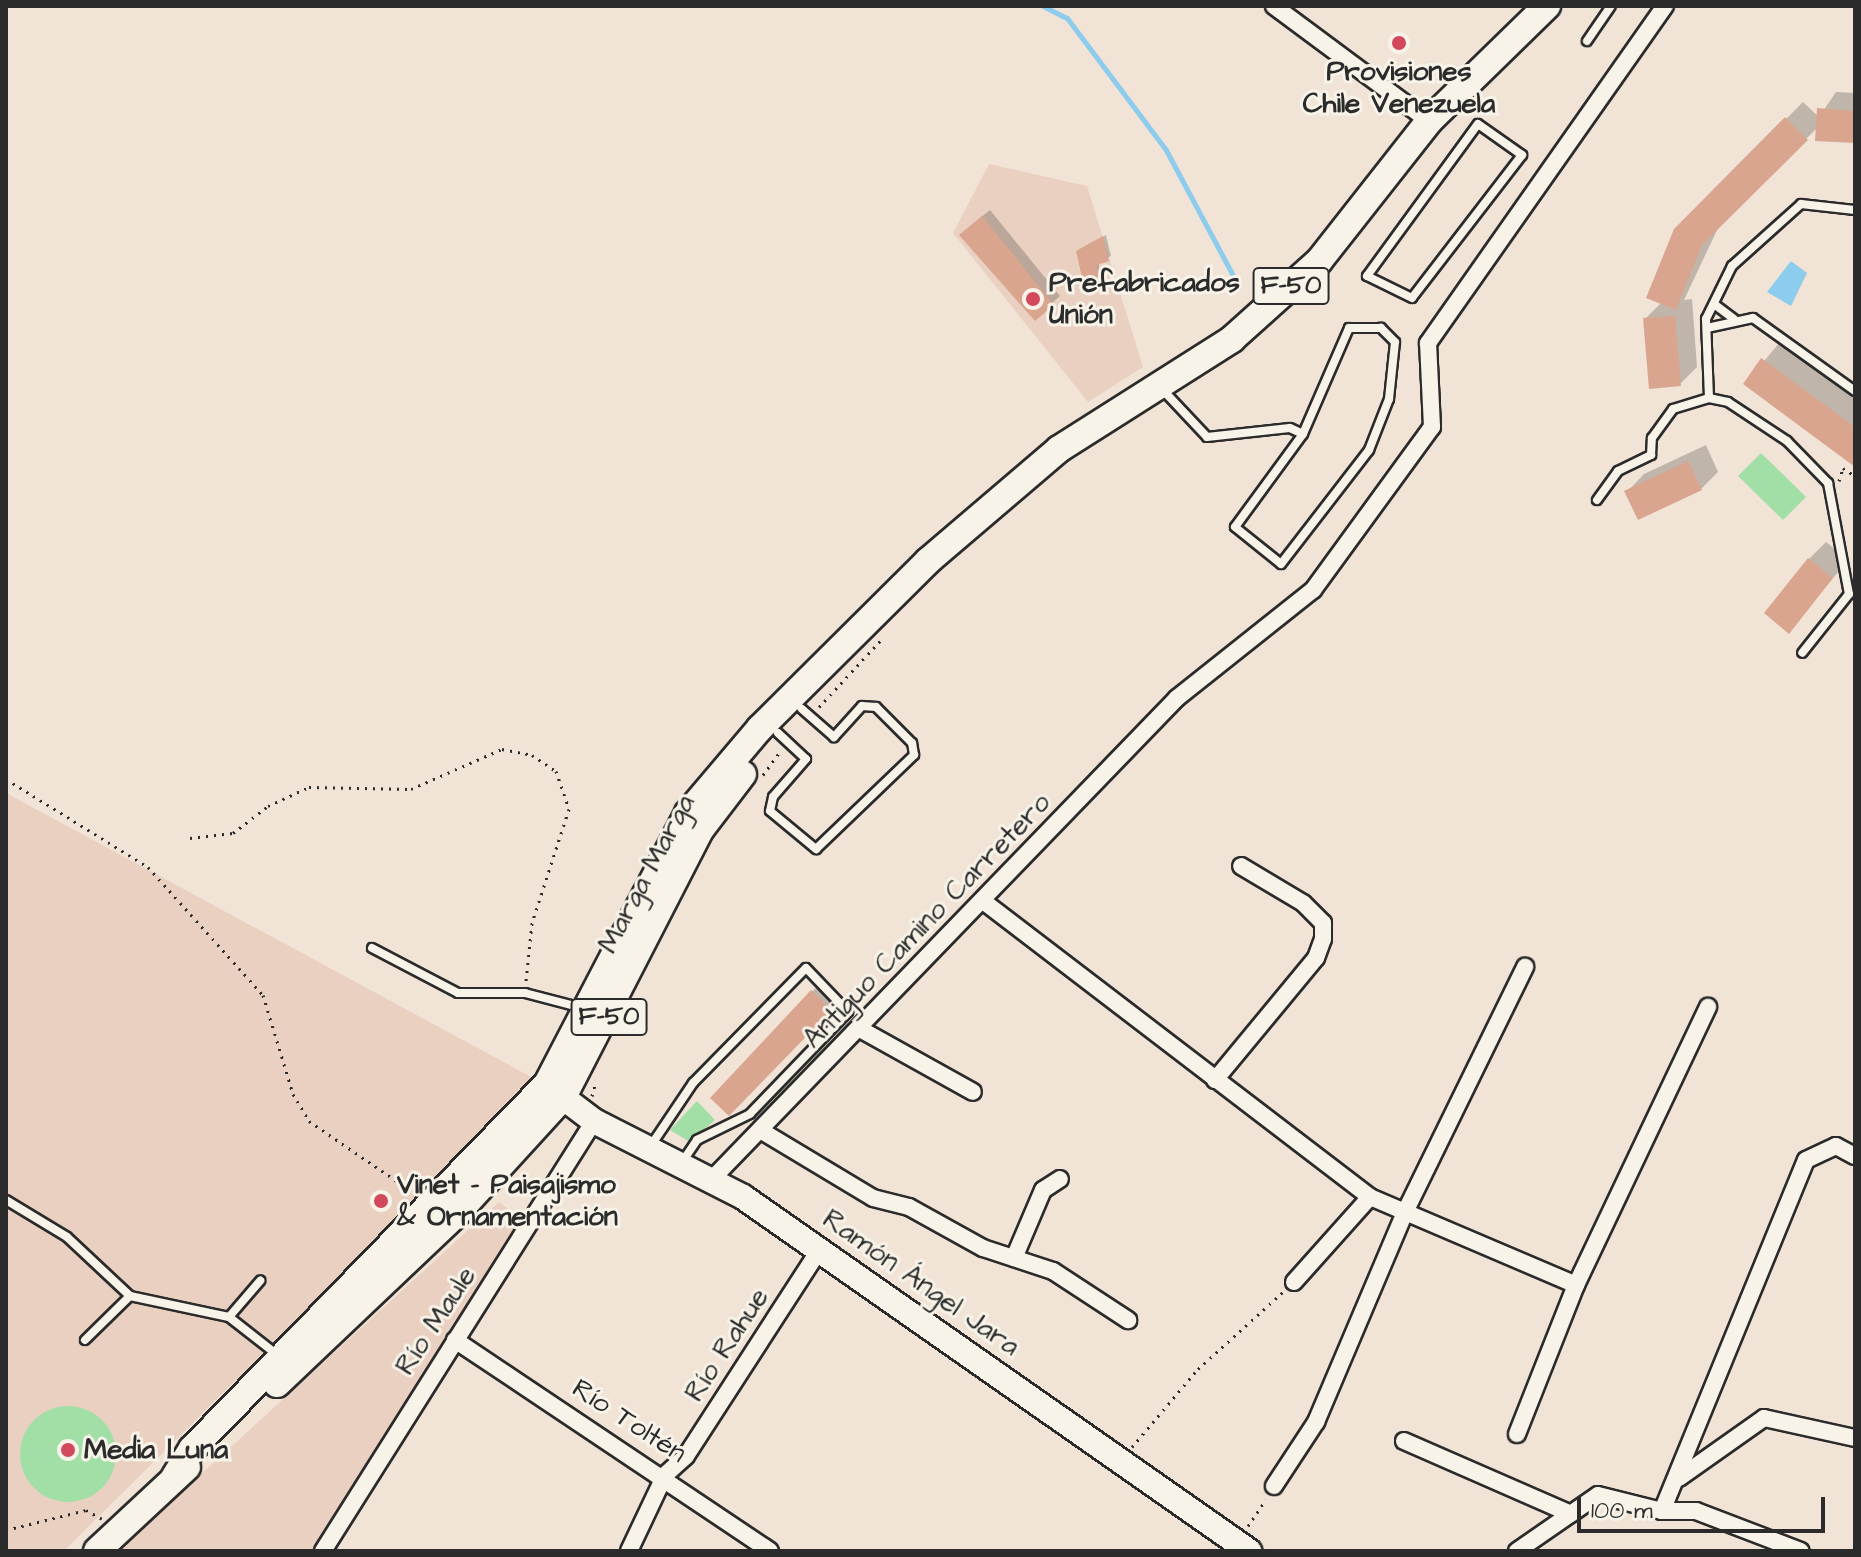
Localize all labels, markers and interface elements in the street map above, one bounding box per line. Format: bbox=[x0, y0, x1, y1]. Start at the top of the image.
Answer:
marker: Provisiones Chile Venezuela bbox=[1390, 34, 1408, 52]
place label: Provisiones Chile Venezuela bbox=[1303, 55, 1495, 121]
road number: F-50 bbox=[1251, 264, 1331, 308]
place label: Prefabricados Unión bbox=[1049, 266, 1240, 332]
marker: Prefabricados Unión bbox=[1024, 290, 1042, 308]
street label: Antiguo Camino Carretero bbox=[796, 786, 1058, 1056]
street label: Marga Marga bbox=[591, 789, 703, 959]
road number: F-50 bbox=[569, 995, 649, 1039]
place label: Vinet - Paisajismo & Ornamentación bbox=[397, 1168, 618, 1234]
marker: Vinet - Paisajismo & Ornamentación bbox=[372, 1192, 390, 1210]
street label: Ramón Ángel Jara bbox=[816, 1202, 1026, 1364]
street label: Río Maule bbox=[389, 1261, 483, 1381]
street label: Río Rahue bbox=[678, 1282, 776, 1408]
street label: Río Toltén bbox=[566, 1372, 692, 1470]
place label: Media Luna bbox=[84, 1433, 228, 1467]
marker: Media Luna bbox=[59, 1441, 77, 1459]
scale bar bbox=[1581, 1481, 1829, 1531]
text: 100 m bbox=[1591, 1494, 1653, 1528]

